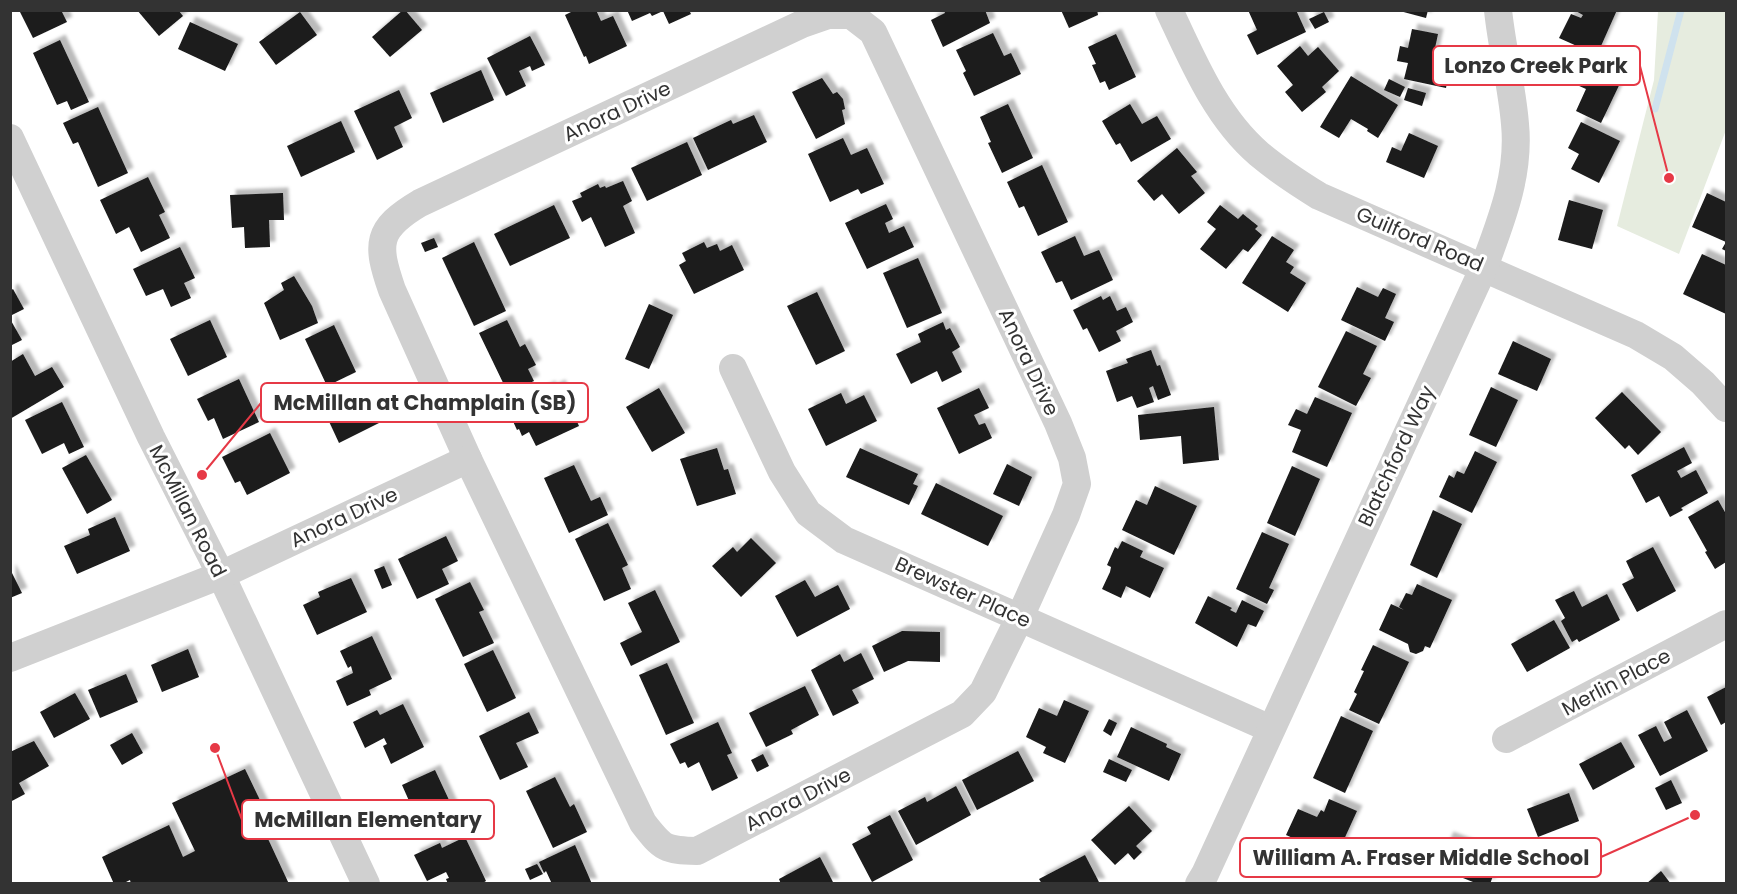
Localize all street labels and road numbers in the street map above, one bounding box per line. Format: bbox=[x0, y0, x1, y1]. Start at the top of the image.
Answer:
street label: Anora Drive bbox=[559, 74, 675, 148]
street label: Guilford Road bbox=[1352, 200, 1488, 278]
street label: Anora Drive bbox=[992, 304, 1066, 420]
street label: Blatchford Way bbox=[1351, 381, 1441, 531]
street label: McMillan Road bbox=[143, 440, 233, 582]
street label: Anora Drive bbox=[286, 480, 402, 554]
street label: Brewster Place bbox=[891, 550, 1035, 634]
street label: Merlin Place bbox=[1557, 642, 1675, 722]
street label: Anora Drive bbox=[740, 760, 856, 838]

